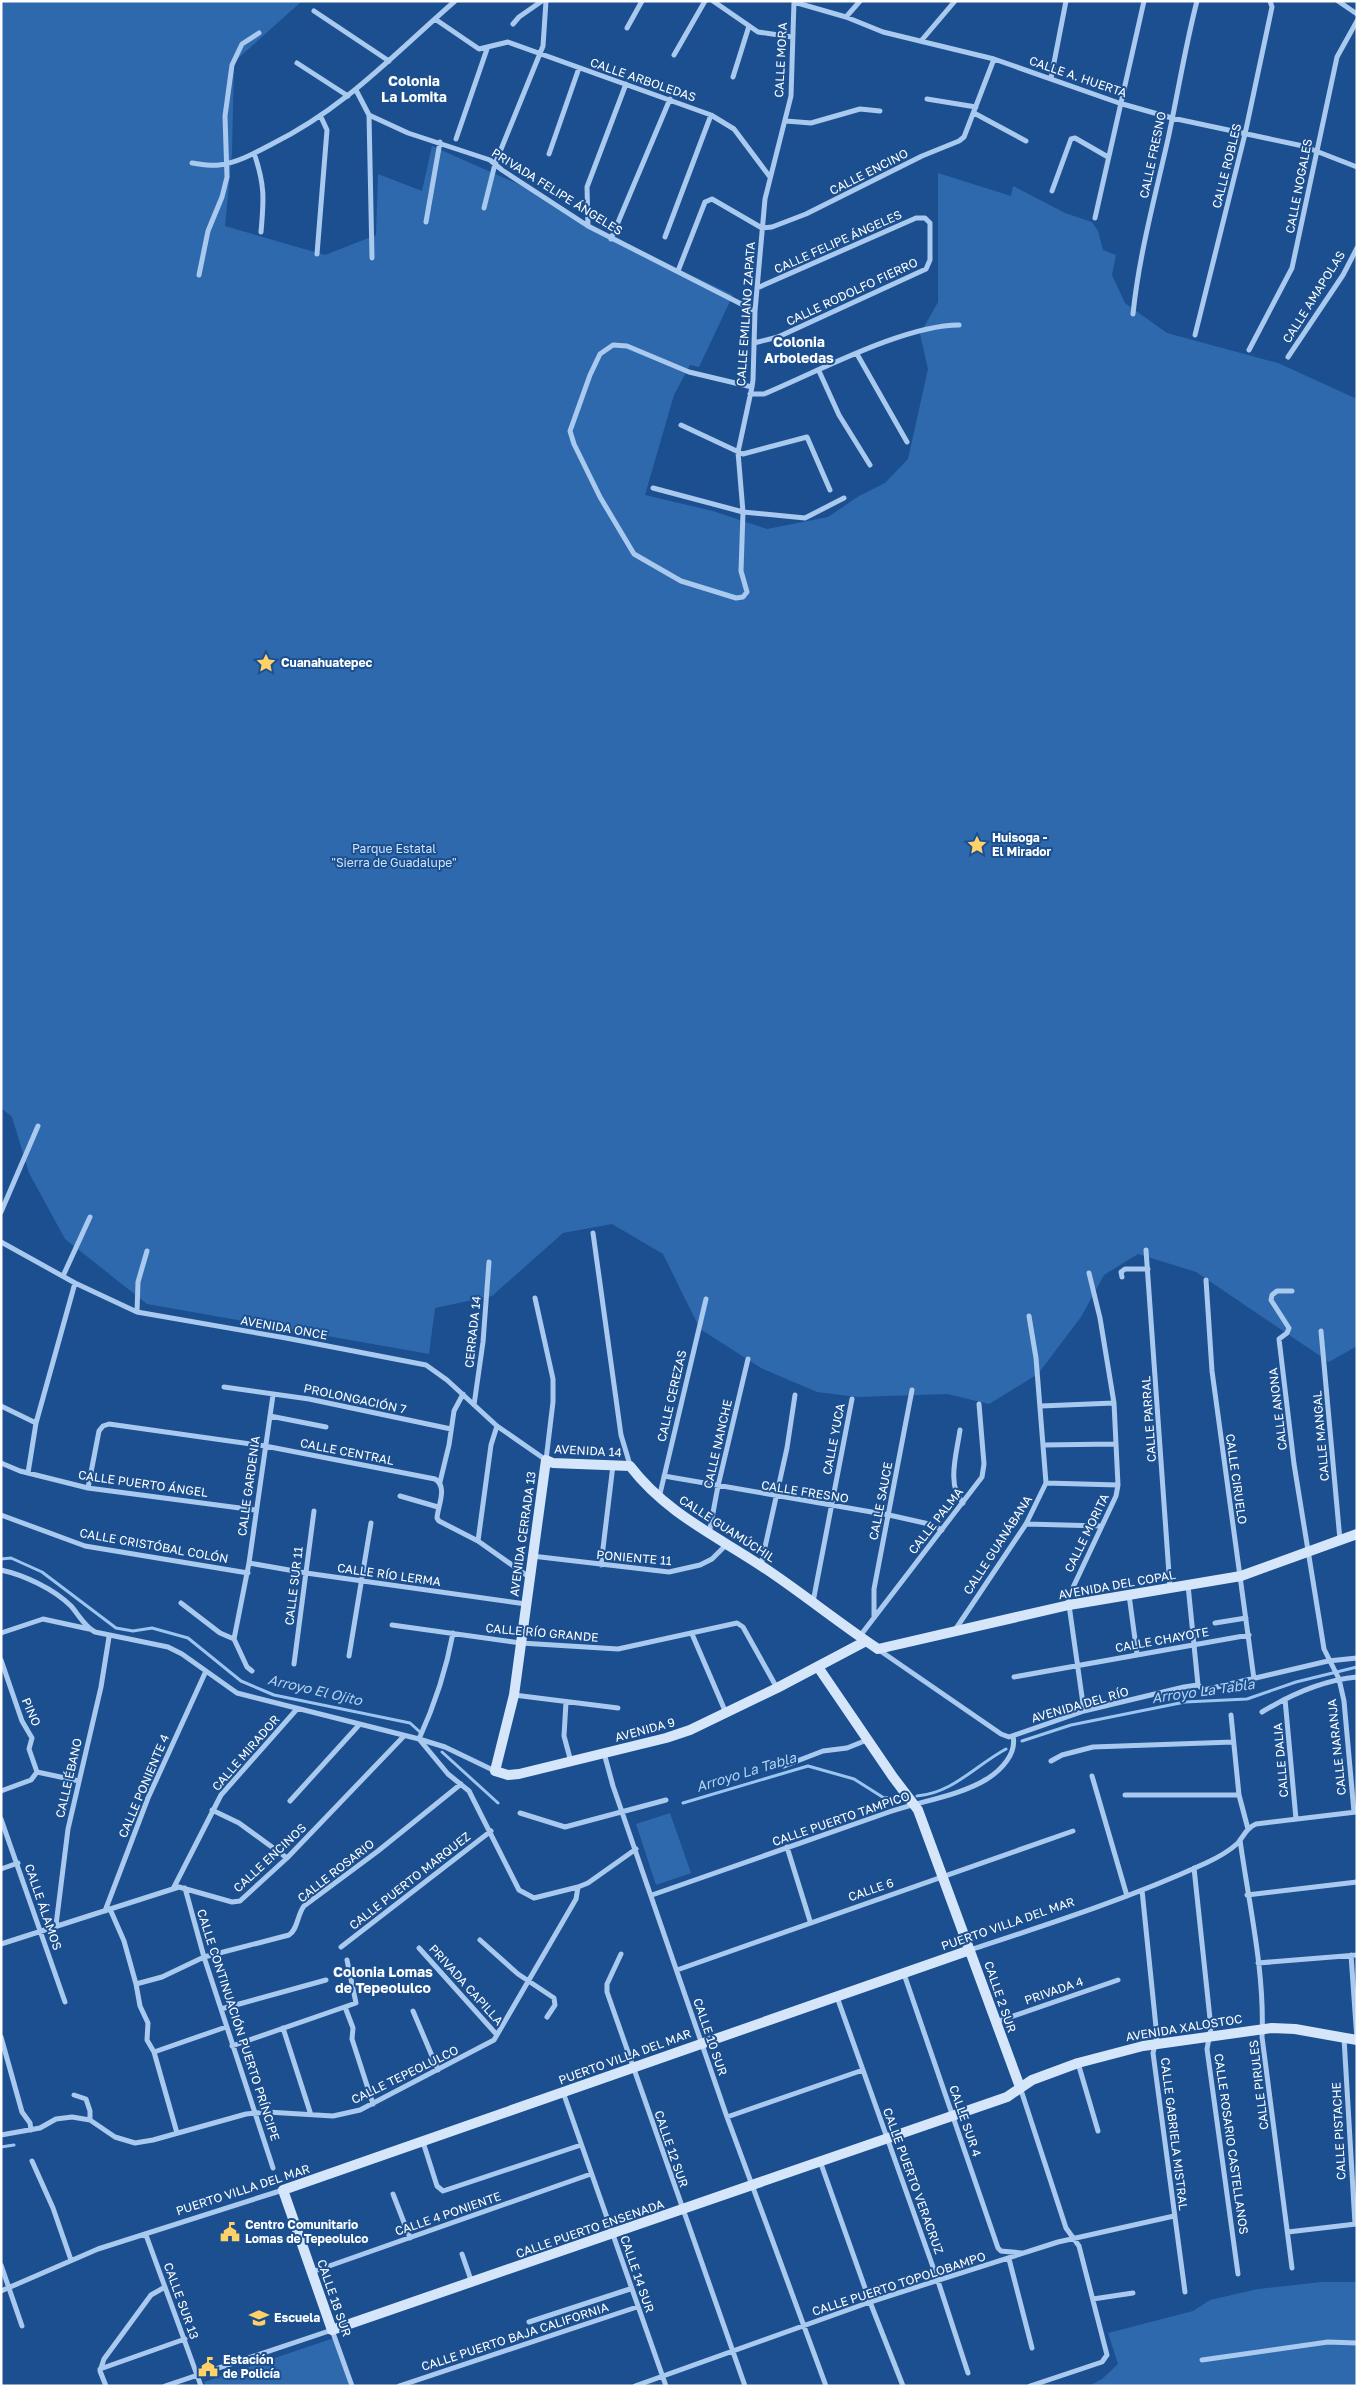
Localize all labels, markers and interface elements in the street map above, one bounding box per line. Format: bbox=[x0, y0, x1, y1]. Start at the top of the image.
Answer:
street label: CALLE MORA bbox=[771, 22, 790, 98]
street label: CALLE A. HUERTA bbox=[1027, 53, 1129, 100]
street label: CALLE ARBOLEDAS bbox=[588, 54, 698, 105]
district label: Colonia La Lomita bbox=[381, 72, 447, 105]
street label: CALLE FRESNO bbox=[1136, 110, 1169, 200]
street label: CALLE ROBLES bbox=[1209, 122, 1244, 210]
street label: CALLE NOGALES bbox=[1282, 137, 1315, 234]
street label: PRIVADA FELIPE ÁNGELES bbox=[489, 145, 626, 238]
street label: CALLE ENCINO bbox=[827, 145, 911, 198]
street label: CALLE FELIPE ÁNGELES bbox=[772, 207, 904, 276]
street label: CALLE EMILIANO ZAPATA bbox=[733, 241, 758, 387]
street label: CALLE AMAPOLAS bbox=[1279, 248, 1348, 346]
street label: CALLE RODOLFO FIERRO bbox=[784, 254, 920, 329]
district label: Colonia Arboledas bbox=[764, 333, 834, 366]
place icon: Cuanahuatepec bbox=[255, 652, 277, 674]
place label: Cuanahuatepec bbox=[281, 655, 373, 670]
place label: Huisoga - El Mirador bbox=[992, 830, 1052, 859]
place icon: Huisoga - El Mirador bbox=[966, 834, 988, 856]
park label: Parque Estatal "Sierra de Guadalupe" bbox=[331, 841, 457, 870]
street label: CERRADA 14 bbox=[461, 1295, 484, 1369]
street label: AVENIDA ONCE bbox=[240, 1312, 329, 1343]
street label: CALLE CEREZAS bbox=[654, 1348, 689, 1443]
street label: CALLE ANONA bbox=[1265, 1367, 1290, 1451]
street label: CALLE PARRAL bbox=[1138, 1375, 1159, 1463]
street label: PROLONGACIÓN 7 bbox=[302, 1380, 408, 1417]
street label: CALLE MANGAL bbox=[1309, 1390, 1332, 1482]
street label: CALLE NANCHE bbox=[700, 1398, 735, 1490]
street label: CALLE YUCA bbox=[819, 1402, 848, 1476]
street label: CALLE CIRUELO bbox=[1223, 1433, 1250, 1525]
street label: CALLE GARDENIA bbox=[234, 1435, 263, 1537]
street label: CALLE CENTRAL bbox=[299, 1435, 395, 1468]
street label: AVENIDA 14 bbox=[554, 1441, 622, 1460]
street label: CALLE SAUCE bbox=[866, 1460, 895, 1541]
street label: CALLE PUERTO ÁNGEL bbox=[77, 1467, 209, 1500]
street label: AVENIDA CERRADA 13 bbox=[506, 1470, 539, 1598]
street label: CALLE FRESNO bbox=[760, 1477, 850, 1506]
street label: CALLE PALMA bbox=[905, 1485, 966, 1557]
street label: CALLE MORITA bbox=[1061, 1491, 1112, 1575]
street label: CALLE GUAMÚCHIL bbox=[676, 1492, 778, 1565]
street label: CALLE GUANÁBANA bbox=[960, 1492, 1035, 1597]
street label: CALLE CRISTÓBAL COLÓN bbox=[79, 1525, 230, 1566]
street label: CALLE SUR 11 bbox=[281, 1546, 306, 1626]
street label: PONIENTE 11 bbox=[596, 1547, 672, 1568]
street label: CALLE RÍO LERMA bbox=[336, 1560, 442, 1589]
street label: AVENIDA DEL COPAL bbox=[1057, 1567, 1177, 1602]
street label: CALLE RÍO GRANDE bbox=[485, 1620, 599, 1645]
street label: CALLE CHAYOTE bbox=[1114, 1624, 1210, 1655]
water label: Arroyo El Ojito bbox=[266, 1670, 365, 1709]
water label: Arroyo La Tabla bbox=[1150, 1675, 1256, 1706]
street label: AVENIDA DEL RÍO bbox=[1029, 1683, 1130, 1726]
street label: PINO bbox=[19, 1695, 44, 1728]
street label: CALLE NARANJA bbox=[1324, 1698, 1349, 1796]
street label: CALLE MIRADOR bbox=[209, 1712, 283, 1794]
street label: AVENIDA 9 bbox=[613, 1714, 677, 1745]
street label: CALLE DALIA bbox=[1270, 1722, 1291, 1798]
street label: CALLE PONIENTE 4 bbox=[115, 1732, 172, 1840]
street label: CALLE ÉBANO bbox=[52, 1737, 85, 1819]
water label: Arroyo La Tabla bbox=[694, 1748, 799, 1795]
street label: CALLE PUERTO TAMPICO bbox=[770, 1788, 912, 1849]
street label: CALLE ENCINOS bbox=[230, 1820, 309, 1895]
street label: CALLE PUERTO MARQUEZ bbox=[346, 1829, 473, 1933]
street label: CALLE ROSARIO bbox=[294, 1836, 377, 1905]
street label: CALLE ÁLAMOS bbox=[22, 1862, 65, 1952]
street label: CALLE 6 bbox=[846, 1875, 896, 1904]
street label: PUERTO VILLA DEL MAR bbox=[939, 1894, 1076, 1953]
street label: CALLE CONTINUACIÓN PUERTO PRÍNCIPE bbox=[194, 1907, 283, 2143]
street label: PRIVADA CAPILLA bbox=[426, 1941, 507, 2028]
street label: CALLE 2 SUR bbox=[981, 1959, 1020, 2035]
district label: Colonia Lomas de Tepeolulco bbox=[333, 1963, 433, 1996]
street label: PRIVADA 4 bbox=[1022, 1973, 1085, 2008]
street label: CALLE 10 SUR bbox=[690, 1996, 731, 2077]
street label: AVENIDA XALOSTOC bbox=[1125, 2011, 1243, 2044]
street label: PUERTO VILLA DEL MAR bbox=[556, 2026, 693, 2088]
street label: CALLE PIRULES bbox=[1246, 2039, 1271, 2131]
street label: CALLE TEPEOLULCO bbox=[349, 2042, 461, 2107]
street label: CALLE ROSARIO CASTELLANOS bbox=[1211, 2053, 1252, 2236]
street label: CALLE GABRIELA MISTRAL bbox=[1158, 2057, 1191, 2211]
street label: CALLE PISTACHE bbox=[1328, 2082, 1349, 2180]
street label: CALLE SUR 4 bbox=[946, 2083, 985, 2159]
street label: CALLE PUERTO VERACRUZ bbox=[880, 2106, 947, 2256]
street label: CALLE 12 SUR bbox=[651, 2108, 692, 2189]
street label: PUERTO VILLA DEL MAR bbox=[174, 2161, 312, 2218]
street label: CALLE 4 PONIENTE bbox=[393, 2188, 503, 2239]
street label: CALLE PUERTO ENSENADA bbox=[514, 2196, 666, 2261]
place label: Centro Comunitario Lomas de Tepeolulco bbox=[245, 2217, 368, 2246]
public building icon: Centro Comunitario Lomas de Tepeolulco bbox=[219, 2221, 241, 2243]
street label: CALLE 14 SUR bbox=[617, 2233, 658, 2314]
street label: CALLE PUERTO TOPOLOBAMPO bbox=[810, 2248, 988, 2319]
street label: CALLE 18 SUR bbox=[314, 2257, 355, 2338]
street label: CALLE SUR 13 bbox=[161, 2260, 202, 2341]
street label: CALLE PUERTO BAJA CALIFORNIA bbox=[419, 2299, 610, 2374]
school or university icon: Escuela bbox=[248, 2307, 270, 2329]
place label: Escuela bbox=[274, 2310, 320, 2325]
place label: Estación de Policía bbox=[223, 2352, 280, 2381]
public building icon: Estación de Policía bbox=[197, 2356, 219, 2378]

